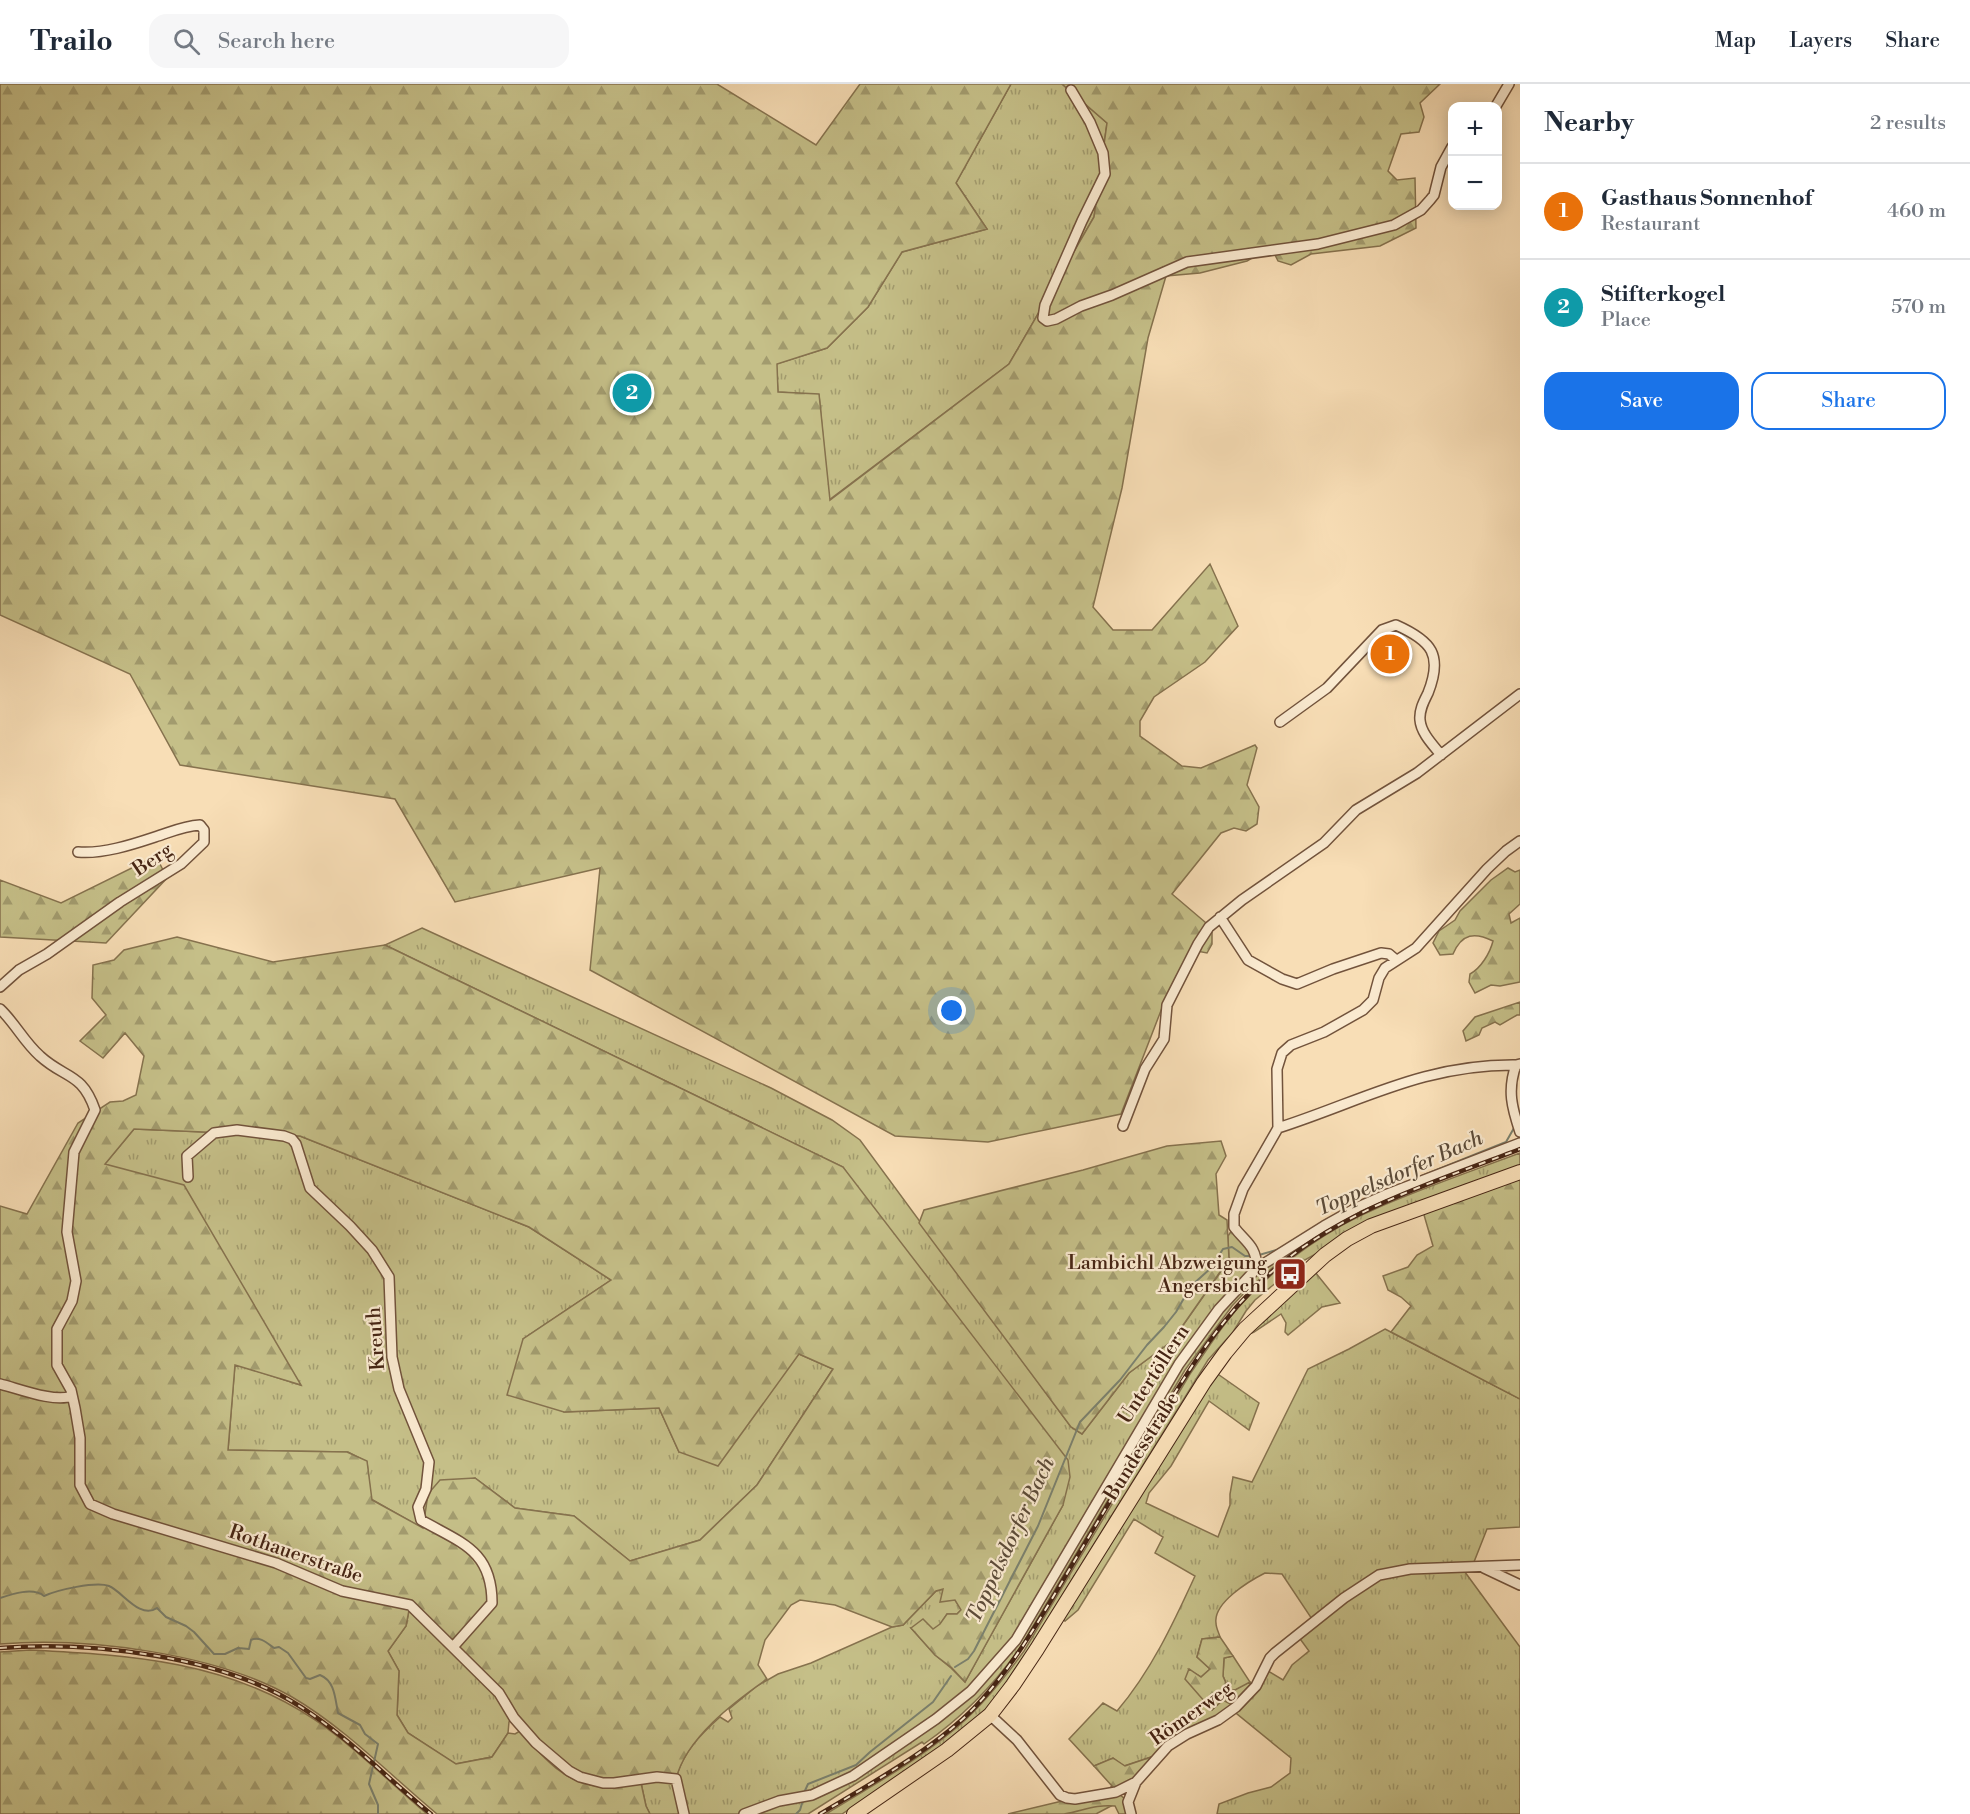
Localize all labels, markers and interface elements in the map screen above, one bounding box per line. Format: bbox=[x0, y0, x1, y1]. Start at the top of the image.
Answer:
search box bbox=[149, 14, 569, 68]
text: Trailo bbox=[30, 24, 113, 59]
icon: search bbox=[170, 25, 203, 58]
text: Search here bbox=[218, 28, 335, 55]
text: Map bbox=[1715, 28, 1756, 54]
text: Layers bbox=[1789, 28, 1852, 54]
text: Share bbox=[1885, 28, 1940, 54]
map controls bbox=[1448, 102, 1502, 210]
button: + bbox=[1448, 102, 1502, 156]
text: Nearby bbox=[1544, 107, 1634, 139]
text: 2 results bbox=[1870, 111, 1946, 136]
button: − bbox=[1448, 156, 1502, 210]
text: Gasthaus Sonnenhof bbox=[1601, 185, 1812, 212]
text: 1 bbox=[1559, 199, 1568, 224]
text: 460 m bbox=[1887, 199, 1946, 224]
text: Restaurant bbox=[1601, 212, 1700, 237]
text: Stifterkogel bbox=[1601, 281, 1725, 308]
text: 2 bbox=[1557, 295, 1570, 320]
text: 570 m bbox=[1891, 295, 1946, 320]
text: Place bbox=[1601, 308, 1651, 333]
pin: 2 bbox=[612, 370, 652, 416]
button: Save bbox=[1544, 372, 1739, 430]
button: Share bbox=[1751, 372, 1946, 430]
pin: 1 bbox=[1370, 632, 1410, 676]
street label: Berg bbox=[127, 838, 178, 883]
your location bbox=[937, 996, 966, 1025]
water label: Toppelsdorfer Bach bbox=[1312, 1125, 1487, 1222]
place label: Lambichl Abzweigung Angersbichl bbox=[1067, 1251, 1268, 1299]
bus stop icon: Lambichl Abzweigung Angersbichl bbox=[1272, 1256, 1308, 1292]
street label: Kreuth bbox=[362, 1306, 391, 1372]
street label: Untertöllern bbox=[1113, 1320, 1196, 1429]
street label: Bundesstraße bbox=[1098, 1388, 1186, 1507]
water label: Toppelsdorfer Bach bbox=[961, 1453, 1061, 1627]
street label: Rothauerstraße bbox=[225, 1520, 366, 1589]
street label: Römerweg bbox=[1145, 1676, 1239, 1752]

